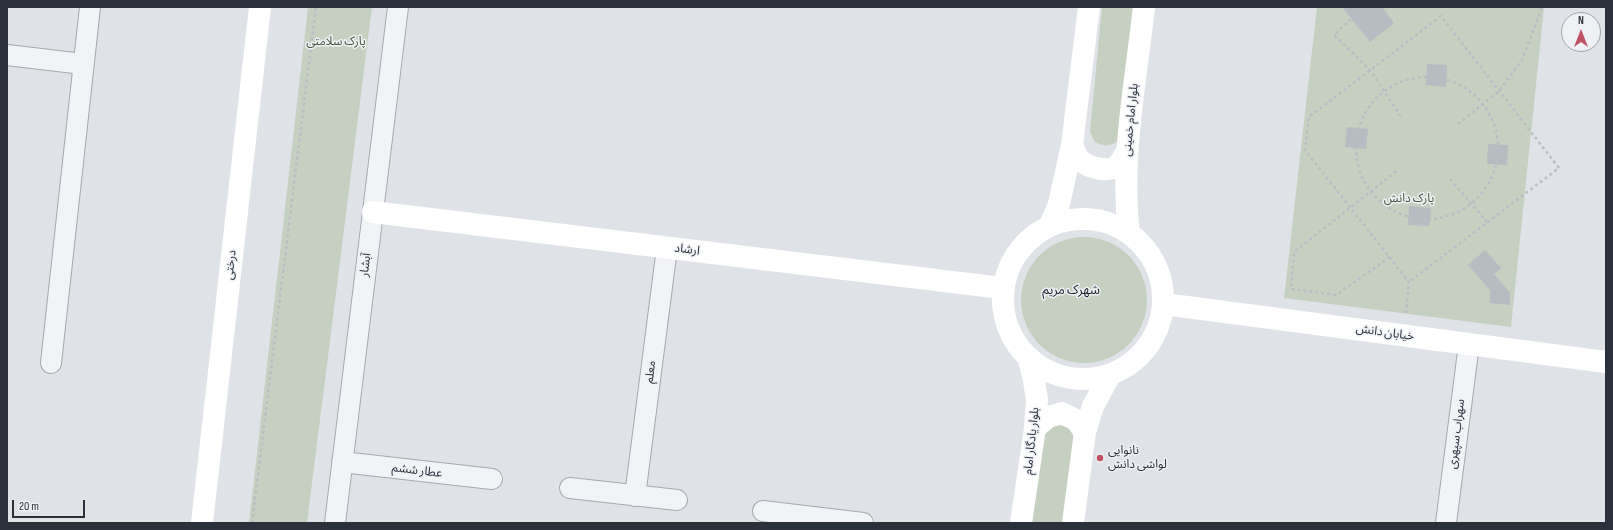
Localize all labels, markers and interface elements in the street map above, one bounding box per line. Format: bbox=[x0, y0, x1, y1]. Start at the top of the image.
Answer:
north arrow bbox=[1561, 12, 1601, 52]
text: N bbox=[1578, 14, 1584, 27]
park label: پارک سلامتی bbox=[306, 35, 366, 49]
street label: بلوار امام خمینی bbox=[1120, 83, 1142, 157]
park label: پارک دانش bbox=[1384, 192, 1434, 206]
street label: ارشاد bbox=[673, 241, 701, 259]
street label: درختی bbox=[222, 249, 240, 281]
street label: آبشار bbox=[357, 252, 375, 278]
district label: شهرک مریم bbox=[1042, 283, 1100, 299]
street label: خیابان دانش bbox=[1355, 322, 1415, 344]
street label: معلم bbox=[642, 360, 660, 384]
street label: سهراب سپهری bbox=[1446, 398, 1468, 470]
street label: بلوار یادگار امام bbox=[1021, 407, 1043, 475]
place label: نانوایی لواشی دانش bbox=[1108, 444, 1167, 472]
marker: نانوایی لواشی دانش bbox=[1095, 453, 1105, 463]
street label: عطار ششم bbox=[391, 461, 443, 481]
scale bar bbox=[14, 492, 87, 518]
text: 20 m bbox=[19, 499, 39, 514]

